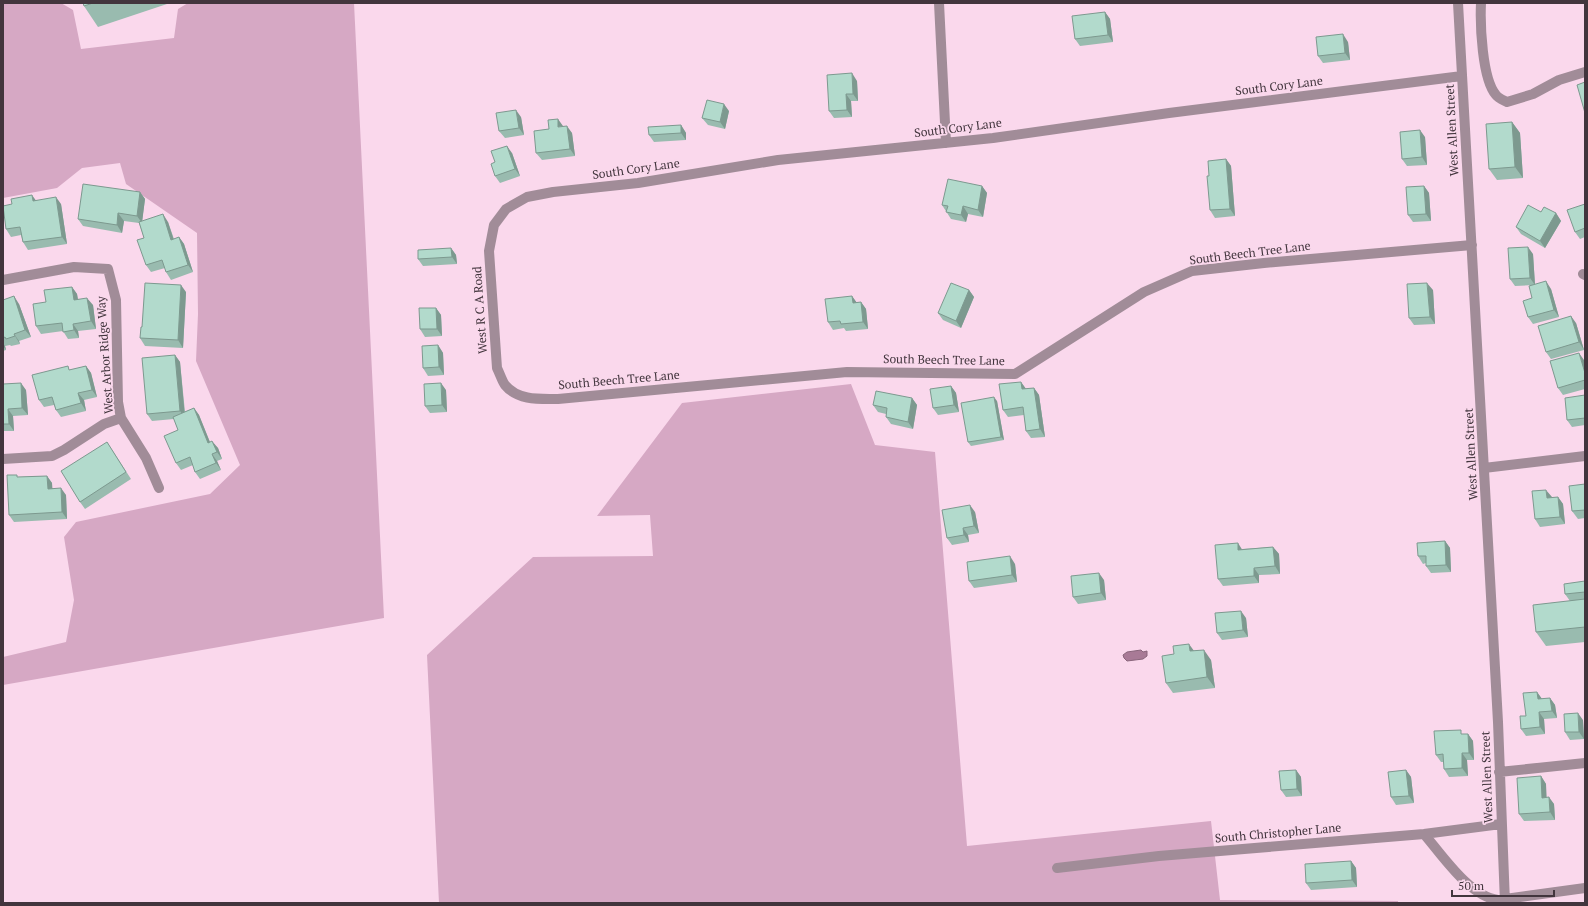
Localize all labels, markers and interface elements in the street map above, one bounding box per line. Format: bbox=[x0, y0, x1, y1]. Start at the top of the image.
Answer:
street label: South Cory Lane bbox=[1234, 73, 1324, 98]
street label: West Allen Street bbox=[1442, 83, 1461, 177]
street label: South Cory Lane bbox=[913, 115, 1003, 140]
street label: South Cory Lane bbox=[591, 155, 681, 182]
street label: South Beech Tree Lane bbox=[1189, 238, 1311, 267]
street label: West R C A Road bbox=[469, 265, 490, 354]
street label: West Arbor Ridge Way bbox=[93, 295, 116, 414]
street label: South Beech Tree Lane bbox=[883, 351, 1005, 368]
street label: South Beech Tree Lane bbox=[558, 367, 680, 392]
street label: West Allen Street bbox=[1461, 407, 1480, 501]
street label: West Allen Street bbox=[1477, 730, 1496, 823]
street label: South Christopher Lane bbox=[1214, 820, 1342, 846]
scale bar bbox=[1452, 872, 1554, 898]
text: 50 m bbox=[1458, 878, 1485, 893]

